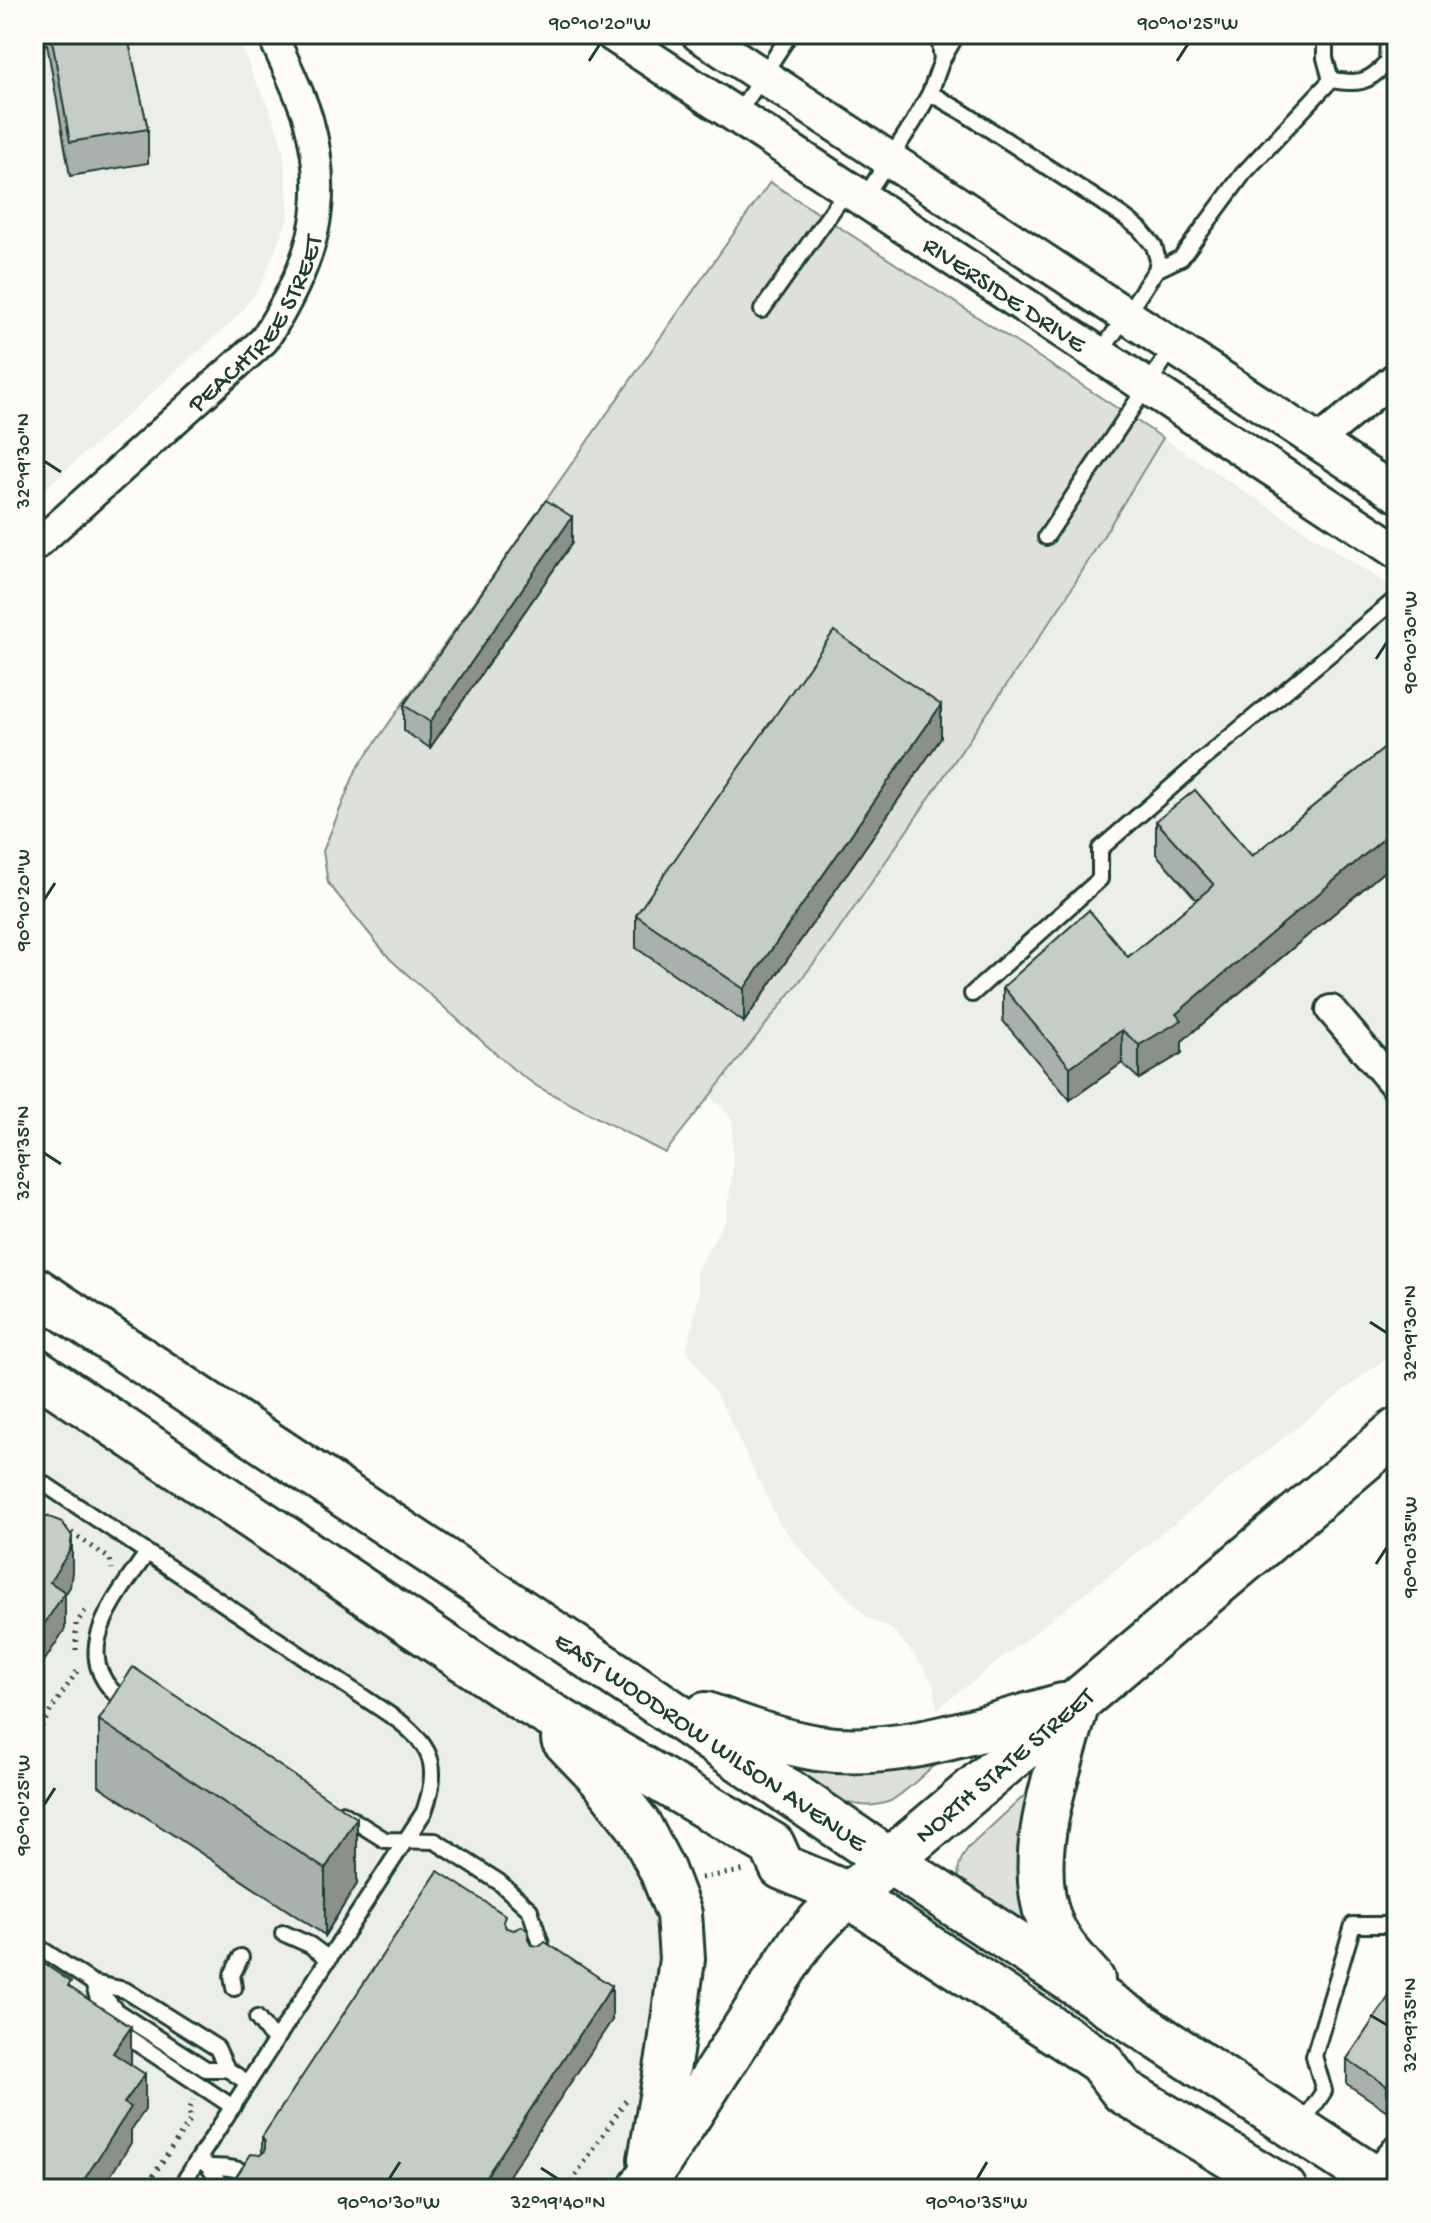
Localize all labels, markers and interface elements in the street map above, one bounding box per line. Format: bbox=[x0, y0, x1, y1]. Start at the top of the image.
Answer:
text: 90°10'20"W bbox=[548, 14, 651, 37]
text: 90°10'25"W bbox=[1137, 14, 1238, 37]
street label: PEACHTREE STREET bbox=[182, 231, 332, 422]
street label: RIVERSIDE DRIVE bbox=[915, 231, 1091, 362]
text: 32°19'30"N bbox=[14, 413, 37, 510]
text: 90°10'30"W bbox=[1401, 591, 1424, 694]
text: 90°10'20"W bbox=[14, 849, 37, 952]
text: 32°19'35"N bbox=[14, 1106, 37, 1201]
text: 32°19'30"N bbox=[1401, 1285, 1424, 1382]
text: 90°10'35"W bbox=[1401, 1496, 1424, 1599]
street label: EAST WOODROW WILSON AVENUE bbox=[547, 1627, 872, 1861]
street label: NORTH STATE STREET bbox=[910, 1682, 1103, 1852]
text: 90°10'25"W bbox=[14, 1755, 37, 1856]
text: 32°19'35"N bbox=[1401, 1978, 1424, 2073]
text: 90°10'30"W bbox=[337, 2193, 440, 2216]
text: 32°19'40"N bbox=[510, 2193, 605, 2216]
text: 90°10'35"W bbox=[925, 2193, 1028, 2216]

